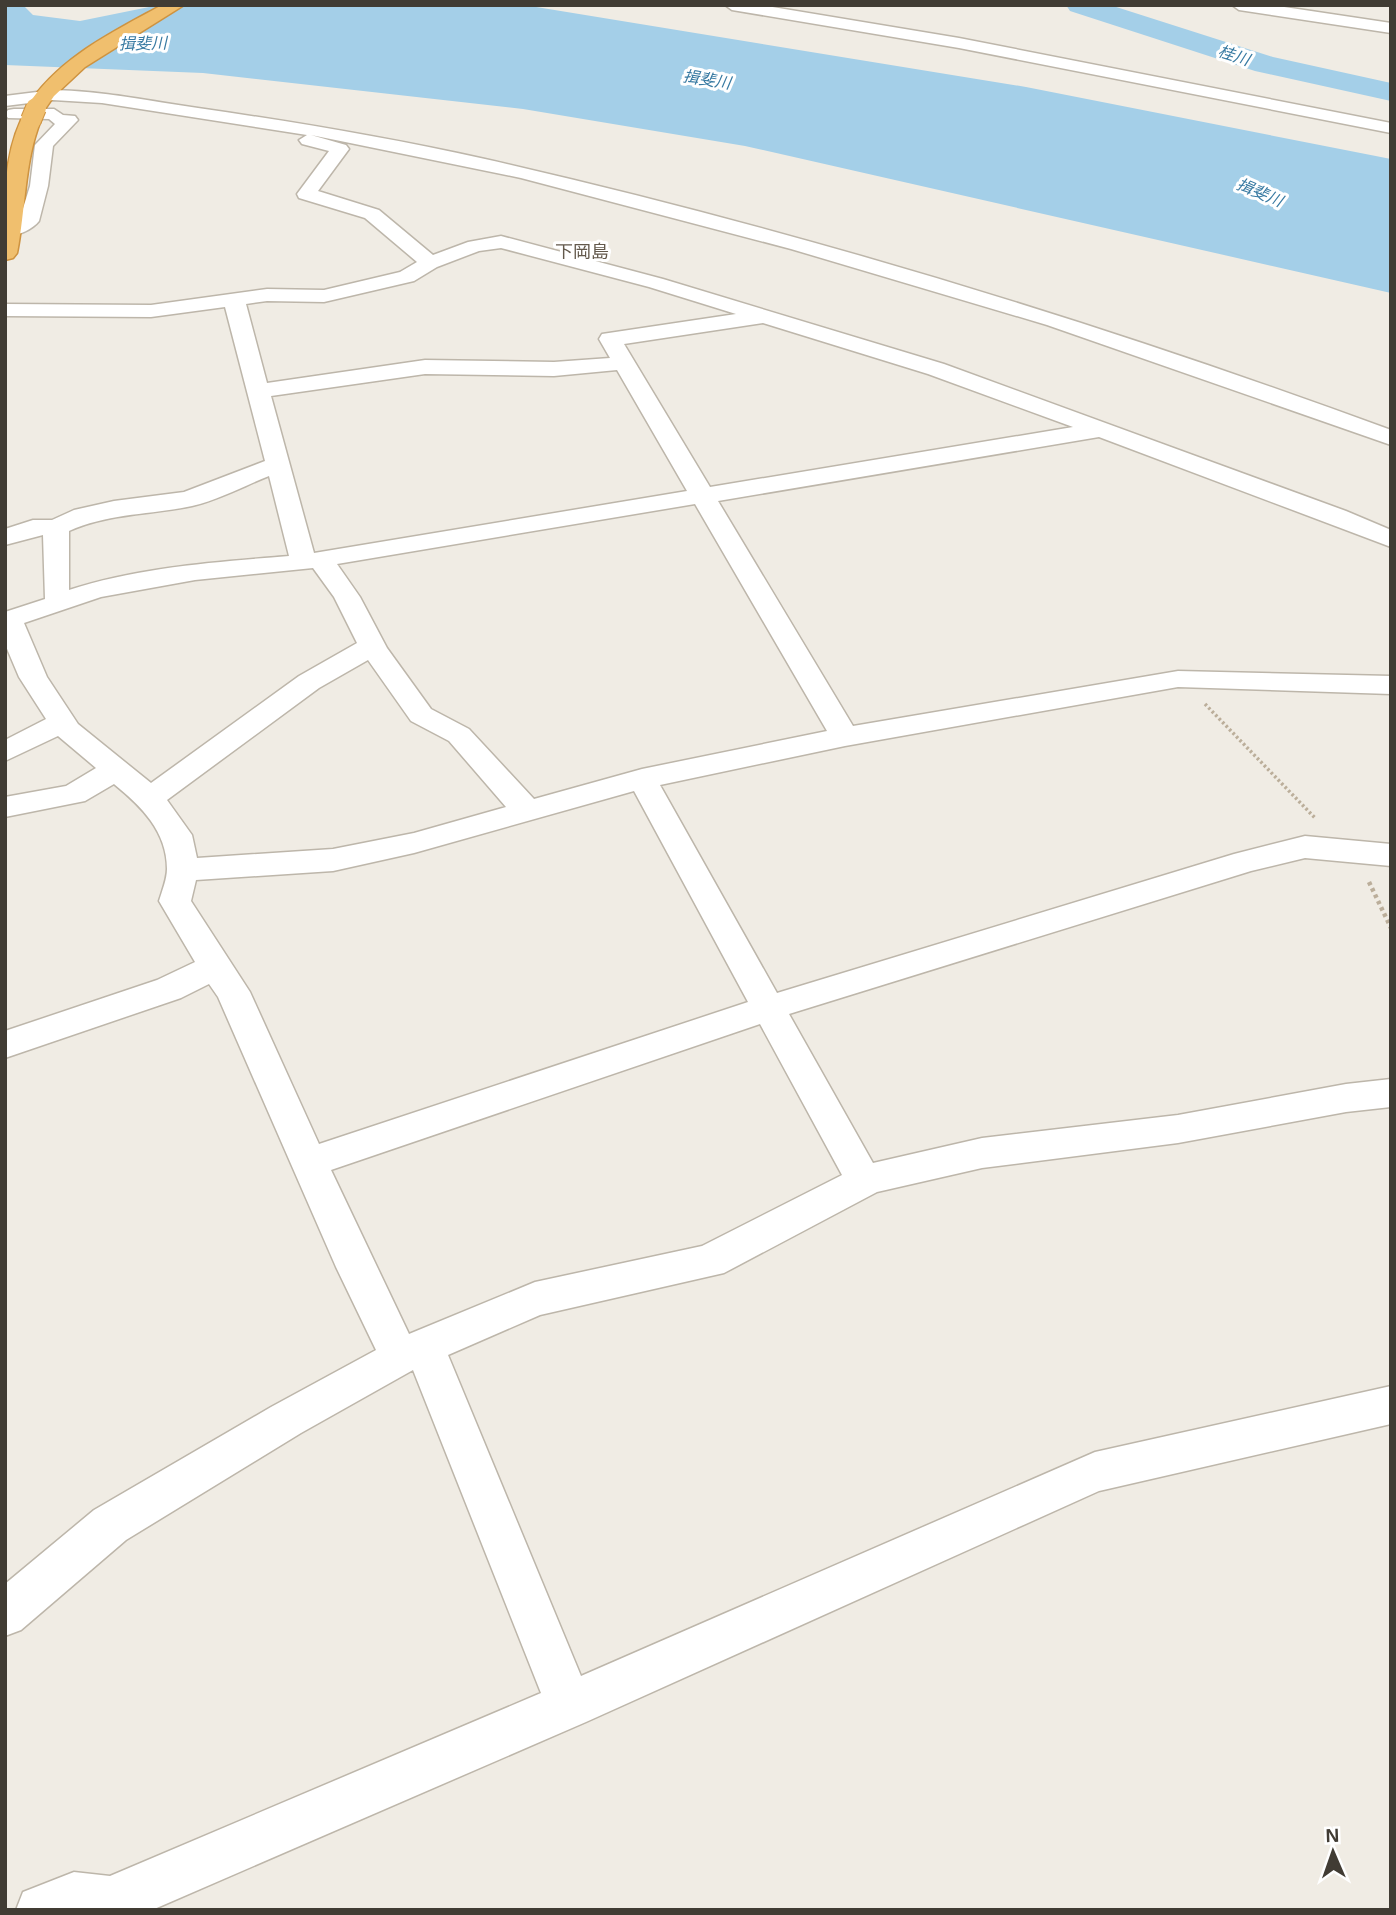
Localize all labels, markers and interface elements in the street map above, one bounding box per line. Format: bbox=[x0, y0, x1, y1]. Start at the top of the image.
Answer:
water label: 揖斐川 bbox=[119, 35, 169, 52]
water label: 桂川 bbox=[1216, 42, 1254, 69]
water label: 揖斐川 bbox=[682, 67, 734, 92]
water label: 揖斐川 bbox=[1234, 175, 1287, 210]
district label: 下岡島 bbox=[555, 242, 609, 262]
north arrow bbox=[1298, 1817, 1368, 1887]
text: N bbox=[1325, 1825, 1340, 1846]

